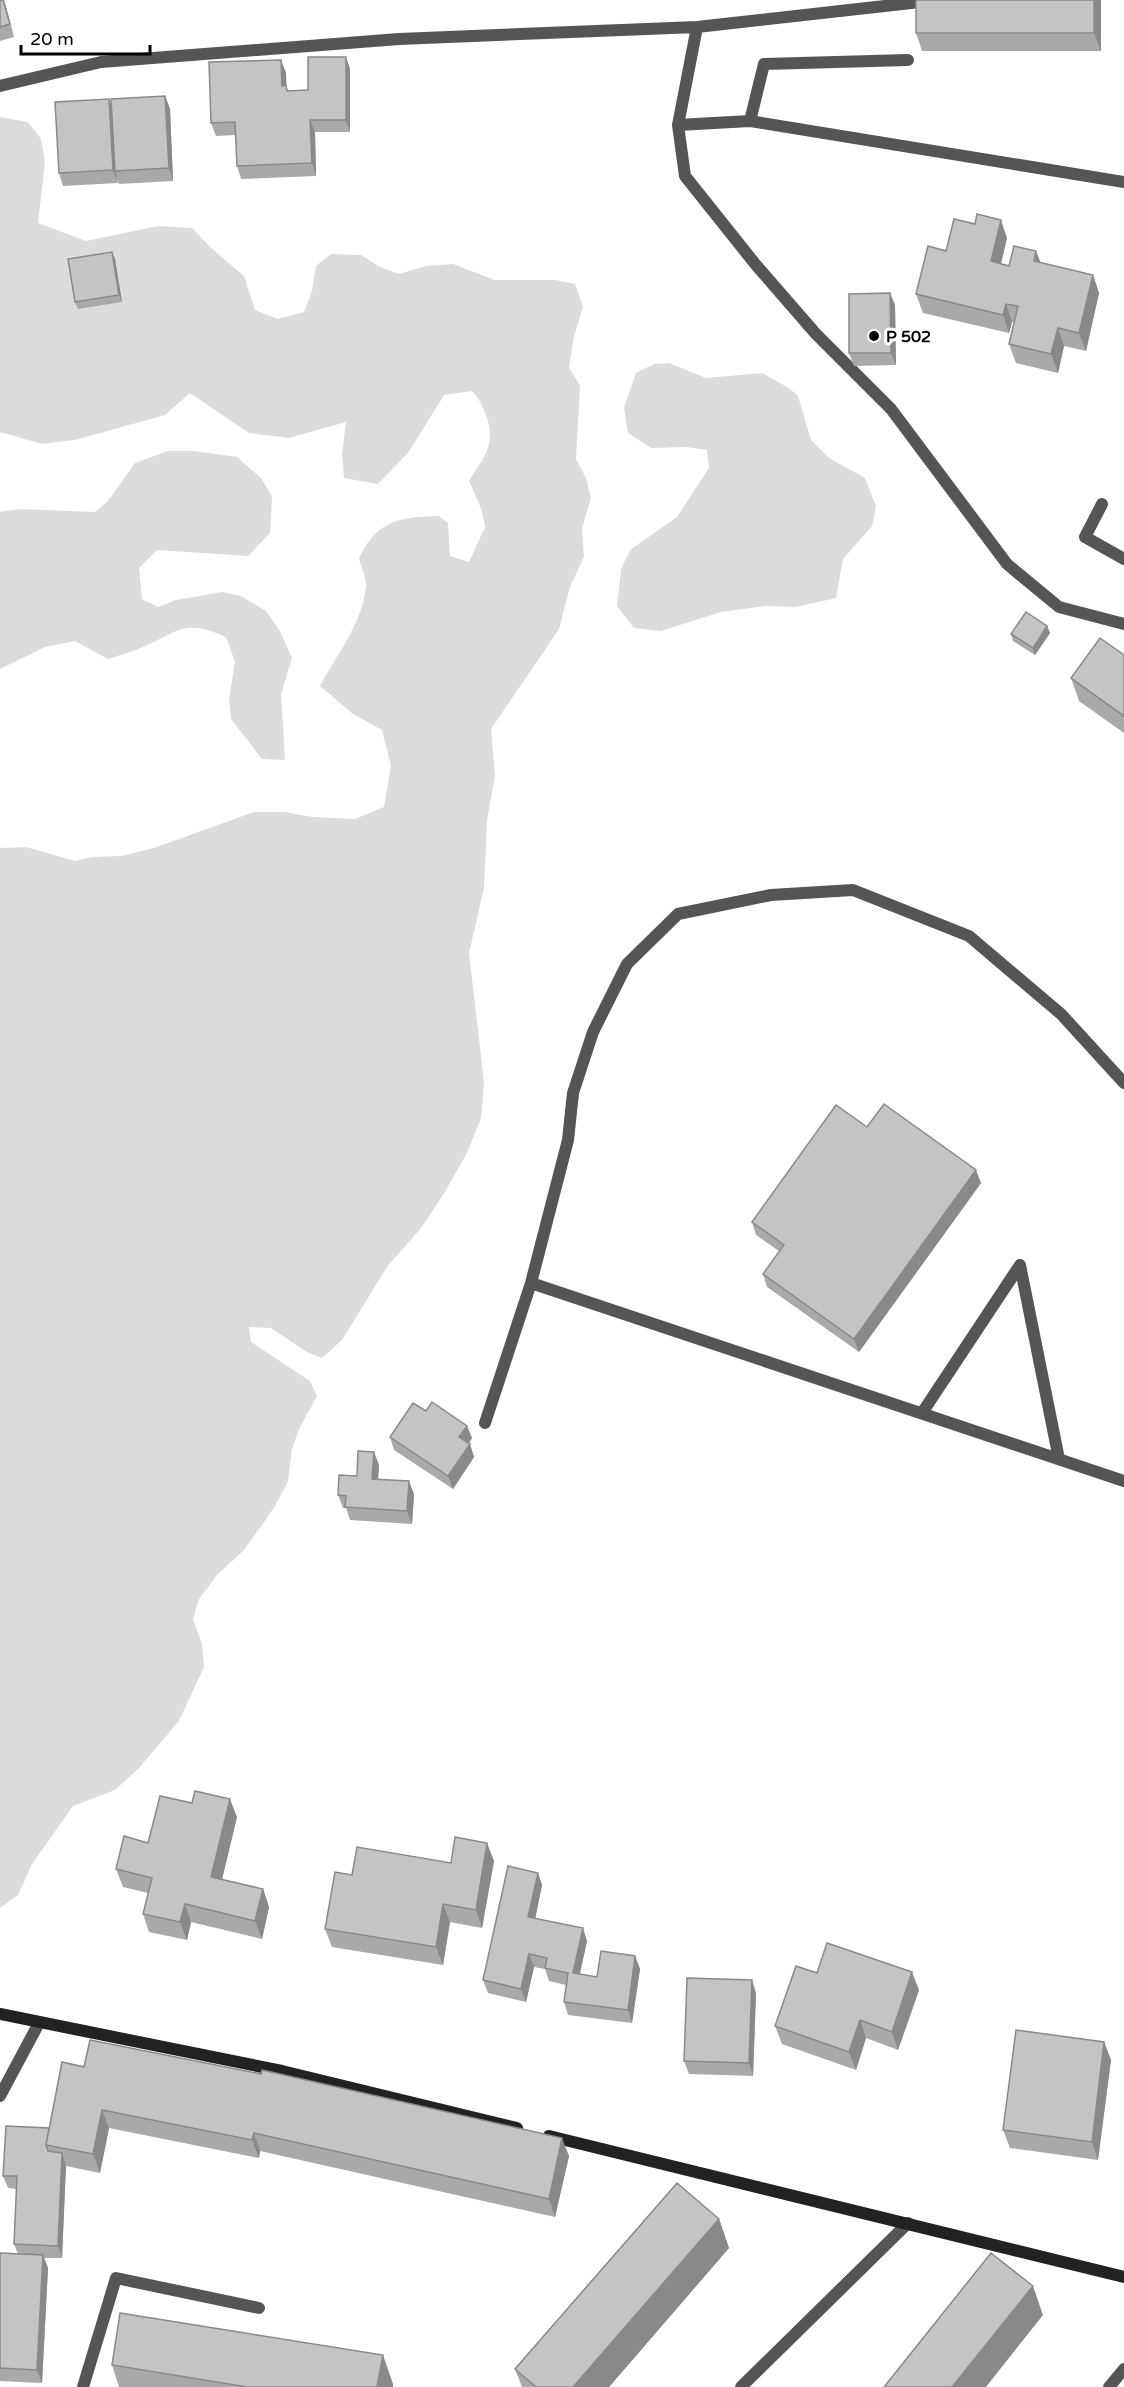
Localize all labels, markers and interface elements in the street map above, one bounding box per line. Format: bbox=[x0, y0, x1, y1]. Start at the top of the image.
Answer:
scale bar bbox=[21, 18, 150, 56]
text: 20 m bbox=[30, 28, 74, 50]
place label: P 502 bbox=[886, 327, 931, 347]
marker: P 502 bbox=[867, 329, 881, 343]

